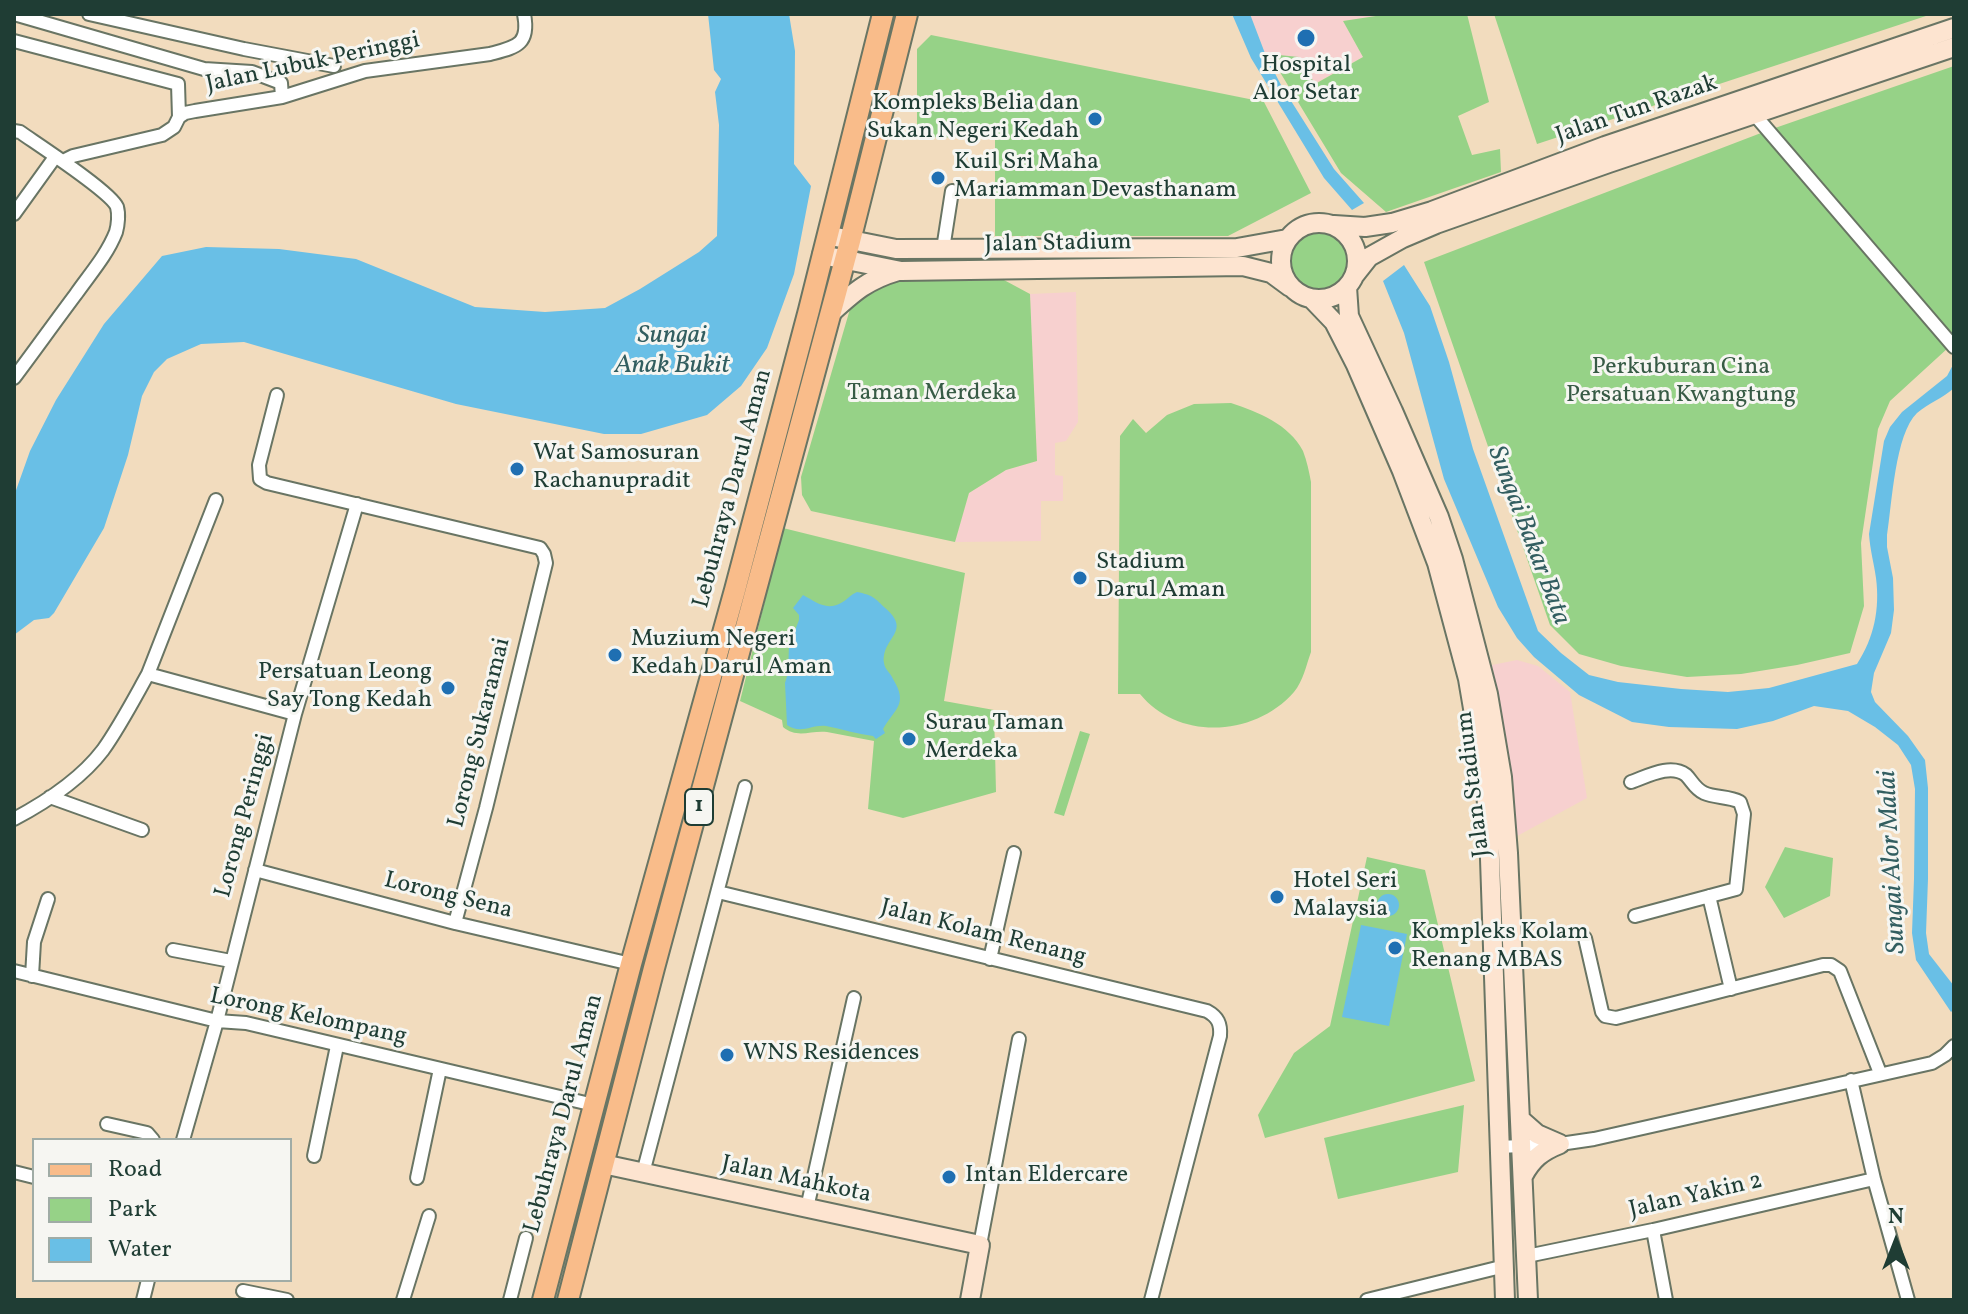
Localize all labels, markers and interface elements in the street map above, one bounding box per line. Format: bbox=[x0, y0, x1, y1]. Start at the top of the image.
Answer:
street label: Jalan Lubuk Peringgi bbox=[203, 27, 423, 101]
marker: Hospital Alor Setar bbox=[1295, 27, 1317, 49]
place label: Hospital Alor Setar bbox=[1253, 53, 1359, 109]
street label: Jalan Tun Razak bbox=[1552, 70, 1722, 152]
place label: Kompleks Belia dan Sukan Negeri Kedah bbox=[867, 91, 1079, 147]
marker: Kompleks Belia dan Sukan Negeri Kedah bbox=[1086, 110, 1104, 128]
place label: Kuil Sri Maha Mariamman Devasthanam bbox=[954, 150, 1237, 206]
marker: Kuil Sri Maha Mariamman Devasthanam bbox=[929, 169, 947, 187]
street label: Jalan Stadium bbox=[984, 229, 1132, 261]
water label: Sungai Anak Bukit bbox=[614, 321, 730, 382]
park label: Perkuburan Cina Persatuan Kwangtung bbox=[1566, 355, 1796, 411]
street label: Lebuhraya Darul Aman bbox=[688, 366, 780, 612]
park label: Taman Merdeka bbox=[847, 381, 1017, 409]
place label: Wat Samosuran Rachanupradit bbox=[533, 441, 700, 497]
water label: Sungai Bakar Bata bbox=[1479, 442, 1575, 630]
marker: Wat Samosuran Rachanupradit bbox=[508, 460, 526, 478]
place label: Stadium Darul Aman bbox=[1096, 550, 1225, 606]
marker: Stadium Darul Aman bbox=[1071, 569, 1089, 587]
place label: Muzium Negeri Kedah Darul Aman bbox=[631, 627, 832, 683]
street label: Lorong Sukaramai bbox=[443, 635, 519, 831]
marker: Muzium Negeri Kedah Darul Aman bbox=[606, 646, 624, 664]
place label: Persatuan Leong Say Tong Kedah bbox=[258, 660, 432, 716]
marker: Persatuan Leong Say Tong Kedah bbox=[439, 679, 457, 697]
street label: Jalan Stadium bbox=[1452, 709, 1498, 859]
place label: Surau Taman Merdeka bbox=[925, 711, 1064, 767]
marker: Surau Taman Merdeka bbox=[900, 730, 918, 748]
street label: Lorong Peringgi bbox=[210, 731, 282, 901]
water label: Sungai Alor Malai bbox=[1874, 769, 1914, 955]
road number: 1 bbox=[685, 789, 713, 825]
street label: Lorong Sena bbox=[381, 867, 515, 927]
place label: Hotel Seri Malaysia bbox=[1293, 869, 1397, 925]
marker: Hotel Seri Malaysia bbox=[1268, 888, 1286, 906]
street label: Jalan Kolam Renang bbox=[877, 894, 1089, 974]
place label: Kompleks Kolam Renang MBAS bbox=[1411, 920, 1589, 976]
marker: Kompleks Kolam Renang MBAS bbox=[1386, 939, 1404, 957]
street label: Lorong Kelompang bbox=[207, 983, 409, 1053]
street label: Lebuhraya Darul Aman bbox=[519, 991, 611, 1237]
place label: WNS Residences bbox=[743, 1041, 919, 1069]
marker: WNS Residences bbox=[718, 1046, 736, 1064]
legend bbox=[32, 1138, 292, 1282]
street label: Jalan Mahkota bbox=[718, 1151, 874, 1211]
text: Road bbox=[108, 1153, 162, 1187]
place label: Intan Eldercare bbox=[965, 1163, 1128, 1191]
marker: Intan Eldercare bbox=[940, 1168, 958, 1186]
street label: Jalan Yakin 2 bbox=[1627, 1168, 1765, 1226]
text: Park bbox=[108, 1193, 157, 1227]
north arrow bbox=[1856, 1202, 1936, 1282]
text: N bbox=[1888, 1202, 1904, 1233]
text: Water bbox=[108, 1233, 172, 1267]

